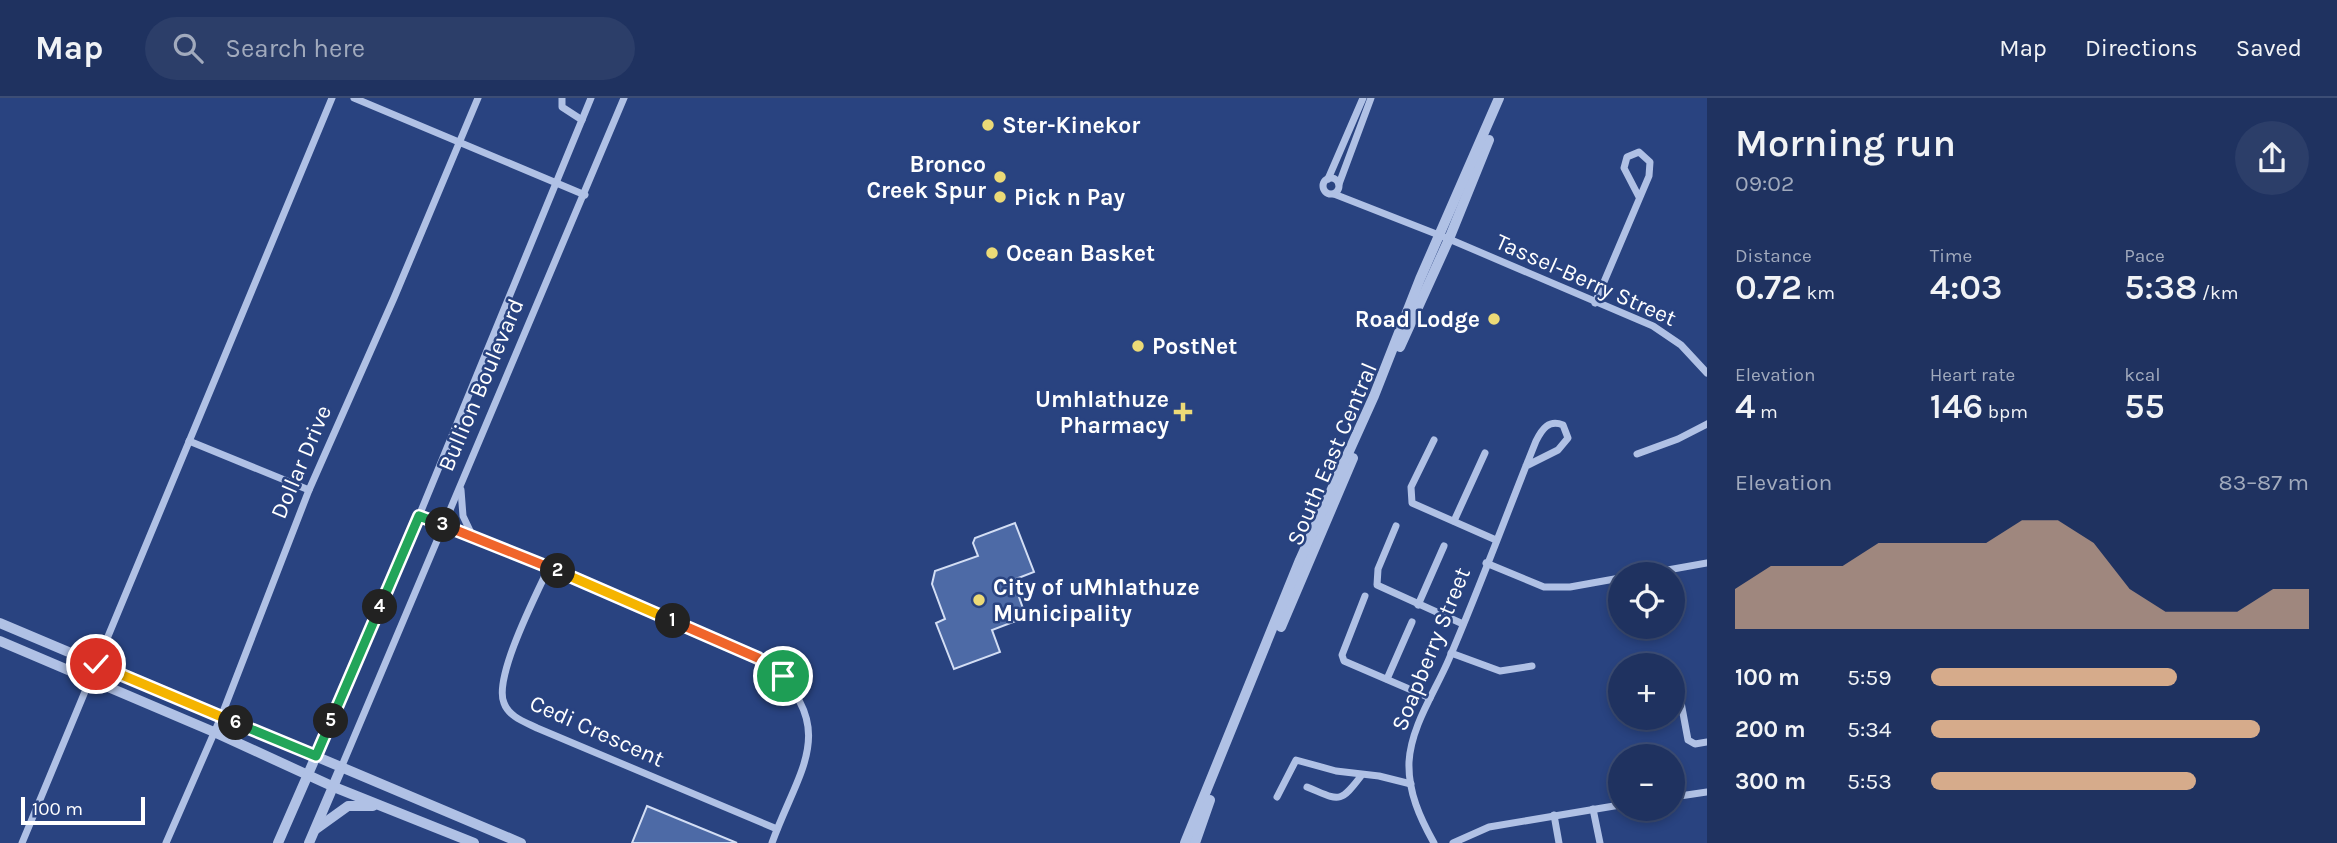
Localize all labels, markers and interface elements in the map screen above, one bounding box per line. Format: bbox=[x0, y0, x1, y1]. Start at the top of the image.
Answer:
search box bbox=[145, 17, 635, 80]
text: Map bbox=[35, 29, 103, 67]
icon: search bbox=[169, 29, 207, 67]
text: Search here bbox=[225, 33, 365, 64]
text: Map bbox=[1999, 34, 2047, 62]
text: Directions bbox=[2085, 34, 2198, 62]
text: Saved bbox=[2236, 34, 2302, 62]
place label: Ster-Kinekor bbox=[1002, 112, 1140, 139]
marker: Ster-Kinekor bbox=[980, 117, 996, 133]
text: Morning run bbox=[1735, 121, 1956, 166]
button: share bbox=[2235, 121, 2309, 195]
place label: Bronco Creek Spur bbox=[866, 151, 986, 204]
marker: Bronco Creek Spur bbox=[992, 169, 1008, 185]
text: 09:02 bbox=[1735, 170, 1794, 197]
place label: Pick n Pay bbox=[1014, 184, 1125, 211]
marker: Pick n Pay bbox=[992, 189, 1008, 205]
street label: Tassel-Berry Street bbox=[1492, 228, 1681, 332]
place label: Ocean Basket bbox=[1006, 240, 1155, 267]
marker: Ocean Basket bbox=[984, 245, 1000, 261]
text: Distance bbox=[1735, 245, 1812, 267]
text: Time bbox=[1930, 245, 1972, 267]
text: Pace bbox=[2124, 245, 2165, 267]
text: 0.72 bbox=[1735, 267, 1802, 308]
text: 4:03 bbox=[1930, 267, 2002, 308]
text: 5:38 bbox=[2124, 267, 2197, 308]
text: km bbox=[1802, 282, 1835, 304]
text: /km bbox=[2197, 282, 2239, 304]
street label: Bullion Boulevard bbox=[432, 295, 530, 475]
place label: Road Lodge bbox=[1355, 306, 1480, 333]
marker: Road Lodge bbox=[1486, 311, 1502, 327]
place label: PostNet bbox=[1152, 333, 1237, 360]
marker: PostNet bbox=[1130, 338, 1146, 354]
street label: South East Central bbox=[1281, 359, 1383, 549]
text: Elevation bbox=[1735, 364, 1815, 386]
text: Heart rate bbox=[1930, 364, 2015, 386]
text: kcal bbox=[2124, 364, 2161, 386]
place label: Umhlathuze Pharmacy bbox=[1035, 386, 1169, 439]
text: 4 bbox=[1735, 386, 1755, 427]
text: 146 bbox=[1930, 386, 1983, 427]
text: 55 bbox=[2124, 386, 2165, 427]
street label: Dollar Drive bbox=[265, 401, 337, 523]
text: m bbox=[1755, 401, 1778, 423]
text: bpm bbox=[1983, 401, 2028, 423]
marker: Umhlathuze Pharmacy bbox=[1175, 404, 1191, 420]
text: Elevation bbox=[1735, 469, 1832, 496]
text: 83–87 m bbox=[2219, 469, 2309, 496]
pin: 3 bbox=[426, 508, 460, 542]
text: 3 bbox=[437, 513, 448, 535]
pin: 2 bbox=[540, 554, 576, 588]
text: 2 bbox=[552, 559, 563, 581]
map controls bbox=[1608, 562, 1685, 821]
button: locate bbox=[1608, 562, 1685, 639]
street label: Soapberry Street bbox=[1386, 563, 1476, 735]
place label: City of uMhlathuze Municipality bbox=[993, 574, 1200, 627]
pin: 4 bbox=[362, 589, 398, 624]
marker: City of uMhlathuze Municipality bbox=[971, 592, 987, 608]
text: 4 bbox=[374, 595, 385, 617]
pin: 1 bbox=[656, 603, 690, 638]
text: 1 bbox=[669, 609, 676, 631]
pin bbox=[66, 634, 126, 694]
icon: check bbox=[77, 645, 115, 683]
pin bbox=[753, 646, 813, 706]
button: + bbox=[1608, 653, 1685, 730]
icon: arrive bbox=[764, 657, 802, 695]
text: 100 m bbox=[1735, 664, 1800, 691]
text: 5:59 bbox=[1847, 664, 1892, 691]
street label: Cedi Crescent bbox=[526, 689, 669, 773]
pin: 5 bbox=[314, 704, 348, 738]
pin: 6 bbox=[218, 706, 254, 740]
text: 5 bbox=[325, 709, 336, 731]
text: 6 bbox=[230, 711, 241, 733]
text: 200 m bbox=[1735, 716, 1806, 743]
text: 5:34 bbox=[1847, 716, 1892, 743]
button: − bbox=[1608, 744, 1685, 821]
text: 300 m bbox=[1735, 768, 1806, 795]
text: 5:53 bbox=[1847, 768, 1892, 795]
scale bar bbox=[21, 794, 145, 826]
text: 100 m bbox=[32, 798, 83, 820]

